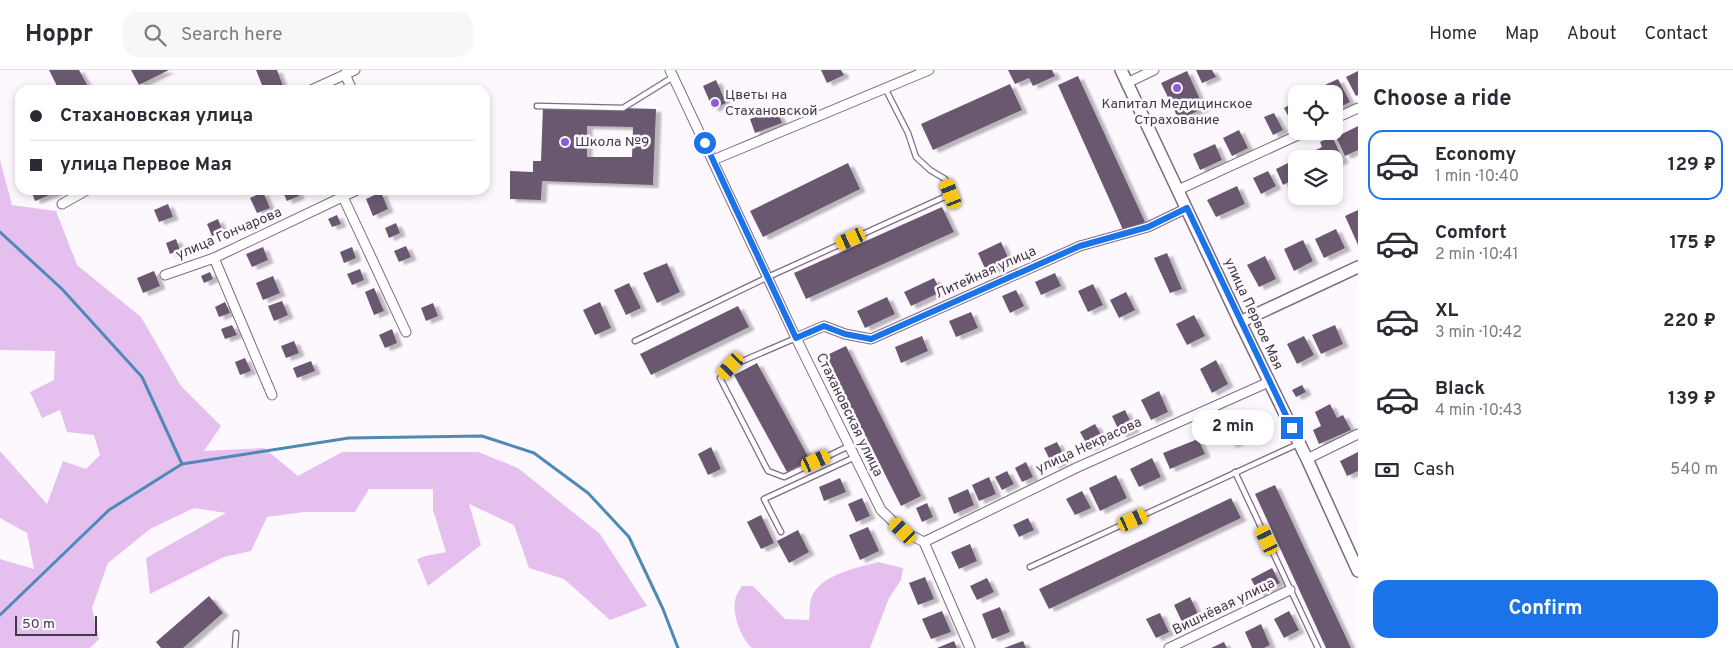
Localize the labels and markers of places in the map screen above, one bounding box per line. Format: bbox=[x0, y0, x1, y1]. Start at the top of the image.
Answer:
marker: Капитал Медицинское Страхование bbox=[1171, 82, 1183, 94]
place label: Цветы на Стахановской bbox=[725, 87, 818, 120]
place label: Капитал Медицинское Страхование bbox=[1101, 96, 1253, 129]
marker: Цветы на Стахановской bbox=[709, 97, 721, 109]
place label: Школа №9 bbox=[575, 134, 649, 151]
marker: Школа №9 bbox=[559, 136, 571, 148]

